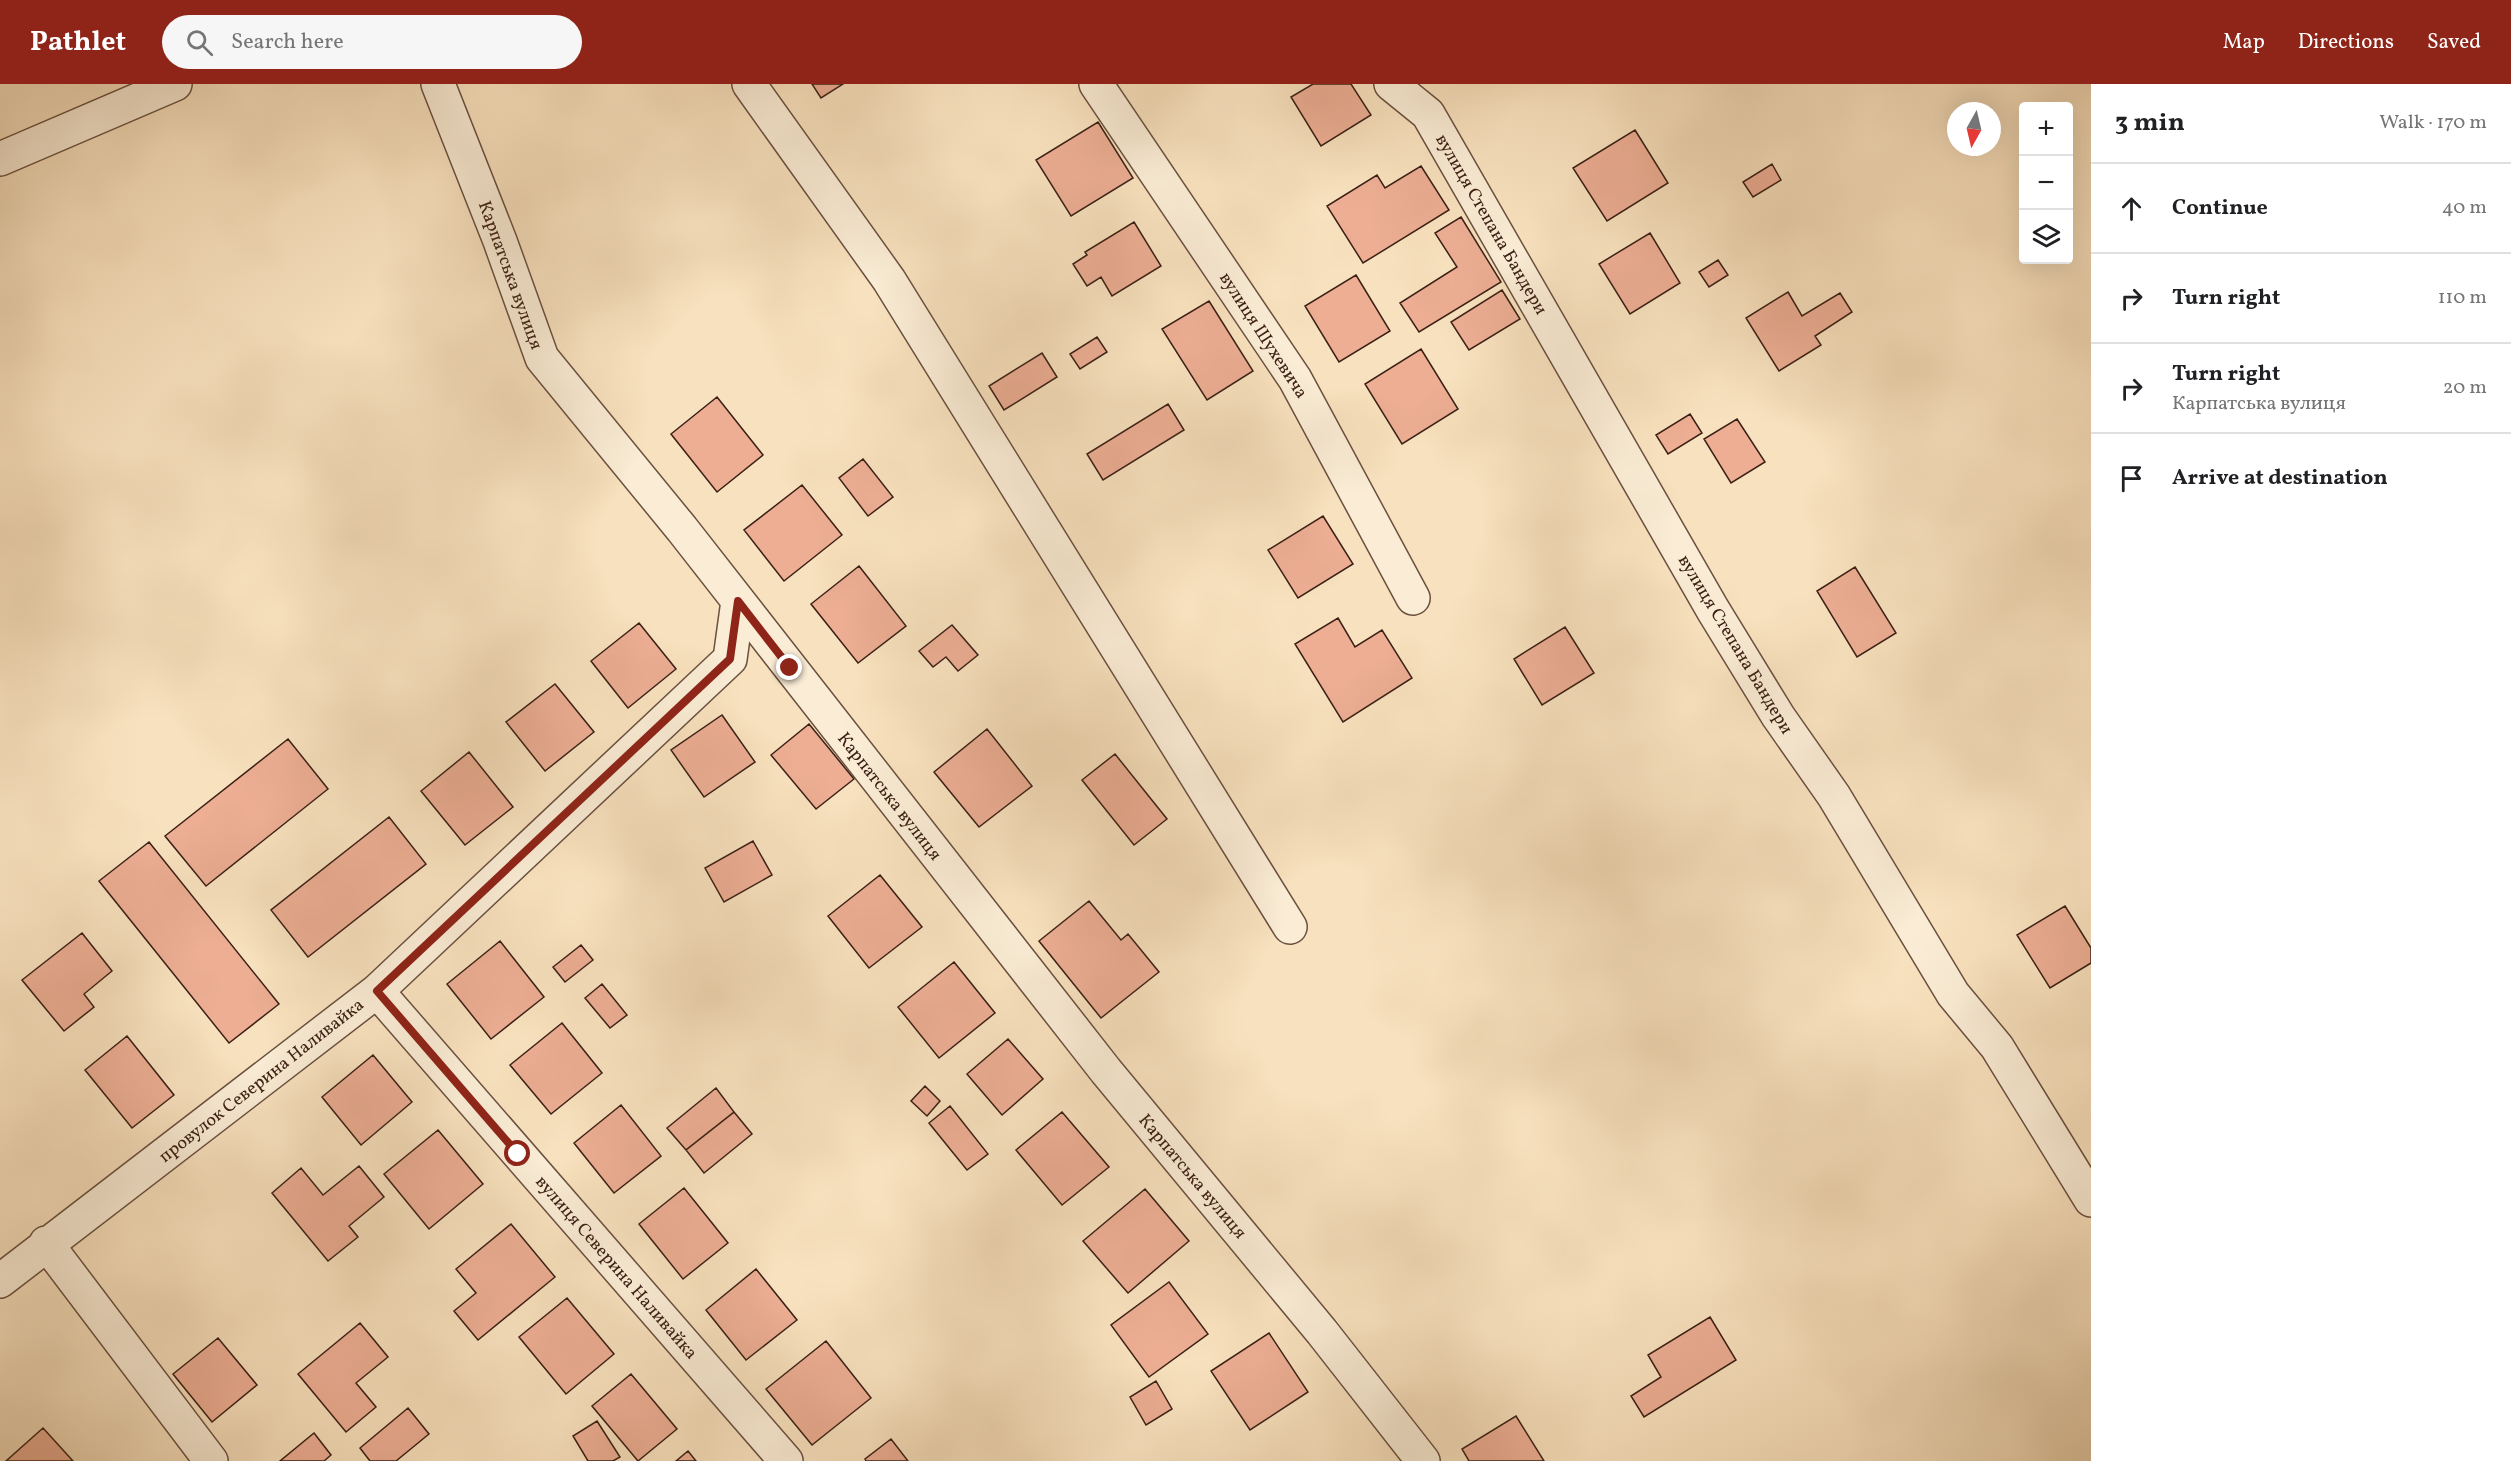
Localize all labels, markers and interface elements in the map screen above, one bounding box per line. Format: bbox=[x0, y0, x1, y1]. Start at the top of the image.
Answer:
search box bbox=[162, 15, 582, 69]
text: Pathlet bbox=[30, 23, 126, 62]
icon: search bbox=[183, 26, 216, 59]
text: Search here bbox=[231, 27, 344, 58]
text: Map bbox=[2223, 28, 2265, 57]
text: Directions bbox=[2298, 28, 2394, 57]
text: Saved bbox=[2427, 28, 2481, 57]
north arrow bbox=[1947, 102, 2001, 156]
map controls bbox=[2019, 102, 2073, 264]
button: + bbox=[2019, 102, 2073, 156]
text: 3 min bbox=[2115, 105, 2185, 141]
text: Walk · 170 m bbox=[2379, 109, 2487, 137]
street label: вулиця Степана Бандери bbox=[1429, 130, 1553, 320]
button: − bbox=[2019, 156, 2073, 210]
icon: ahead bbox=[2115, 192, 2148, 225]
text: Continue bbox=[2172, 193, 2268, 224]
text: 40 m bbox=[2442, 194, 2487, 222]
street label: Карпатська вулиця bbox=[471, 198, 548, 353]
button: layers bbox=[2019, 210, 2073, 264]
street label: вулиця Шухевича bbox=[1212, 268, 1313, 404]
icon: right bbox=[2115, 282, 2148, 315]
text: Turn right bbox=[2172, 283, 2280, 314]
text: 110 m bbox=[2438, 284, 2487, 312]
text: Turn right bbox=[2172, 359, 2280, 390]
icon: right bbox=[2115, 372, 2148, 405]
text: 20 m bbox=[2443, 374, 2487, 402]
text: Карпатська вулиця bbox=[2172, 390, 2346, 418]
icon: arrive bbox=[2115, 462, 2148, 495]
text: Arrive at destination bbox=[2172, 463, 2388, 494]
street label: вулиця Степана Бандери bbox=[1671, 550, 1798, 739]
route end bbox=[776, 654, 802, 680]
street label: Карпатська вулиця bbox=[831, 728, 947, 866]
street label: провулок Северина Наливайка bbox=[154, 993, 370, 1169]
street label: Карпатська вулиця bbox=[1132, 1109, 1252, 1245]
route start bbox=[504, 1140, 530, 1166]
street label: вулиця Северина Наливайка bbox=[529, 1171, 703, 1365]

